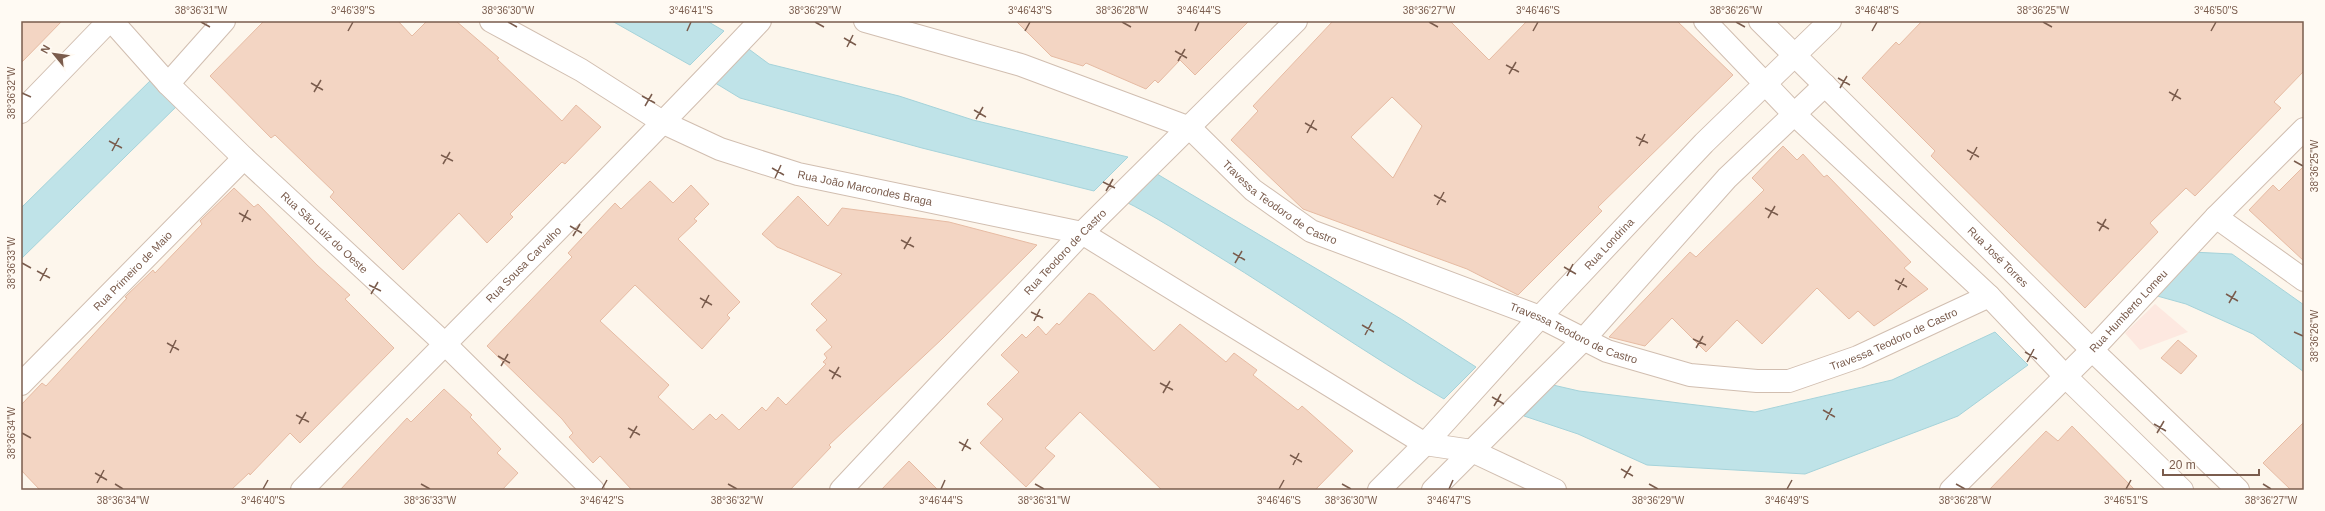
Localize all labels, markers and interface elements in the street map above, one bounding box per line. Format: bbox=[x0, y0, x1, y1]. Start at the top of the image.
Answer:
text: 38°36'31"W bbox=[175, 5, 228, 16]
text: 3°46'39"S bbox=[331, 5, 375, 16]
text: 38°36'30"W bbox=[482, 5, 535, 16]
text: 3°46'41"S bbox=[669, 5, 713, 16]
text: 38°36'29"W bbox=[789, 5, 842, 16]
text: 3°46'43"S bbox=[1008, 5, 1052, 16]
text: 38°36'28"W bbox=[1096, 5, 1149, 16]
text: 3°46'44"S bbox=[1177, 5, 1221, 16]
text: 38°36'27"W bbox=[1403, 5, 1456, 16]
text: 3°46'46"S bbox=[1516, 5, 1560, 16]
text: 38°36'26"W bbox=[1710, 5, 1763, 16]
text: 3°46'48"S bbox=[1855, 5, 1899, 16]
text: 38°36'25"W bbox=[2017, 5, 2070, 16]
text: 3°46'50"S bbox=[2194, 5, 2238, 16]
north arrow bbox=[34, 34, 74, 74]
text: N bbox=[38, 43, 52, 56]
text: 38°36'32"W bbox=[6, 66, 17, 119]
text: 38°36'25"W bbox=[2309, 139, 2320, 192]
street label: Travessa Teodoro de Castro bbox=[1220, 158, 1339, 246]
street label: Rua João Marcondes Braga bbox=[797, 168, 934, 208]
street label: Rua São Luiz do Oeste bbox=[279, 189, 370, 276]
street label: Rua Teodoro de Castro bbox=[1021, 207, 1109, 297]
street label: Rua Londrina bbox=[1582, 215, 1637, 272]
street label: Rua Sousa Carvalho bbox=[484, 224, 563, 305]
street label: Rua José Torres bbox=[1965, 224, 2031, 290]
street label: Rua Primeiro de Maio bbox=[91, 229, 174, 313]
text: 38°36'33"W bbox=[6, 236, 17, 289]
street label: Rua Humberto Lomeu bbox=[2087, 267, 2170, 355]
street label: Travessa Teodoro de Castro bbox=[1508, 300, 1639, 366]
street label: Travessa Teodoro de Castro bbox=[1828, 306, 1959, 372]
text: 38°36'26"W bbox=[2309, 309, 2320, 362]
text: 38°36'34"W bbox=[6, 406, 17, 459]
scale bar bbox=[2163, 451, 2259, 477]
text: 20 m bbox=[2169, 458, 2196, 472]
text: 38°36'34"W bbox=[97, 495, 150, 506]
text: 3°46'40"S bbox=[241, 495, 285, 506]
text: 38°36'33"W bbox=[404, 495, 457, 506]
text: 3°46'42"S bbox=[580, 495, 624, 506]
text: 38°36'32"W bbox=[711, 495, 764, 506]
text: 3°46'44"S bbox=[919, 495, 963, 506]
text: 38°36'31"W bbox=[1018, 495, 1071, 506]
text: 3°46'46"S bbox=[1257, 495, 1301, 506]
text: 38°36'30"W bbox=[1325, 495, 1378, 506]
text: 3°46'47"S bbox=[1427, 495, 1471, 506]
text: 38°36'29"W bbox=[1632, 495, 1685, 506]
text: 3°46'49"S bbox=[1765, 495, 1809, 506]
text: 38°36'28"W bbox=[1939, 495, 1992, 506]
text: 3°46'51"S bbox=[2104, 495, 2148, 506]
text: 38°36'27"W bbox=[2245, 495, 2298, 506]

